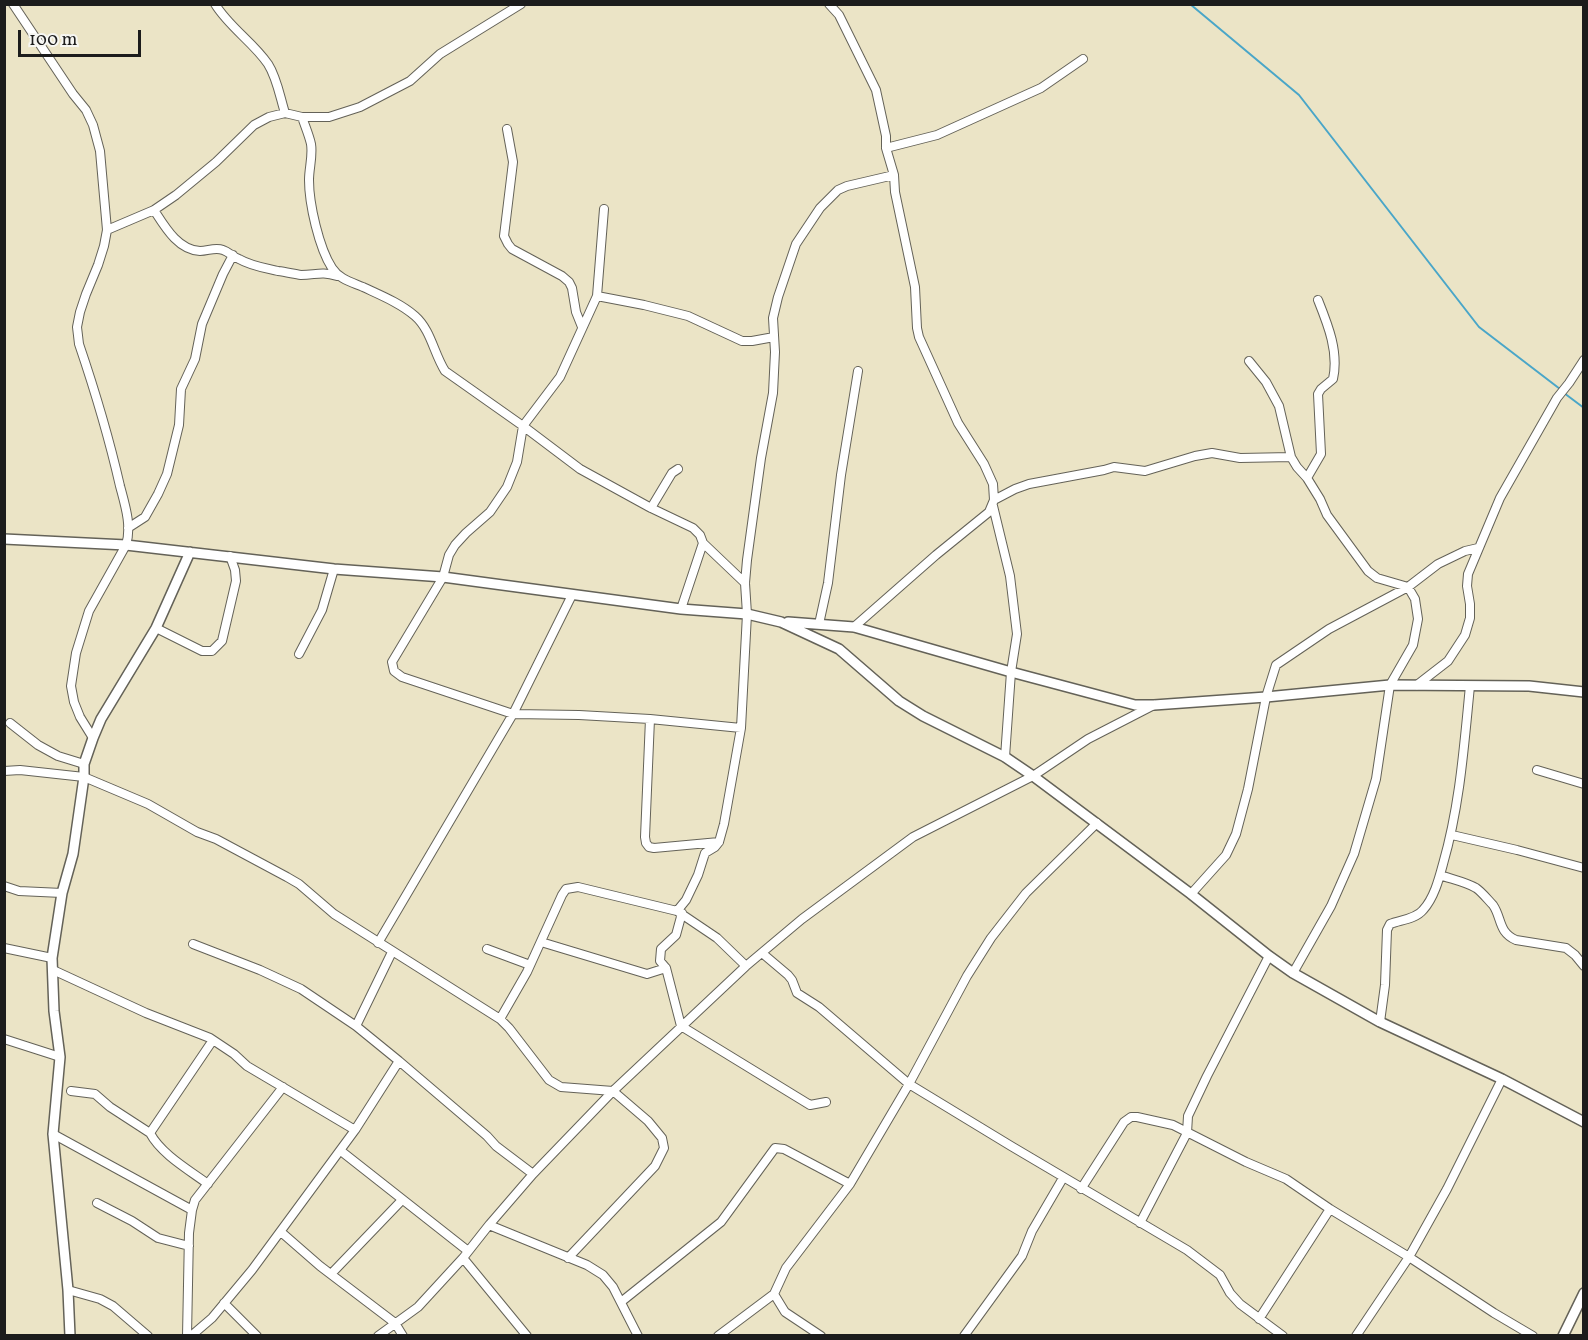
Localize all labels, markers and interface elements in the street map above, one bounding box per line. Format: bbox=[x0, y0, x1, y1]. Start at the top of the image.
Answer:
scale bar bbox=[21, 18, 144, 56]
text: 100 m bbox=[29, 28, 78, 53]

